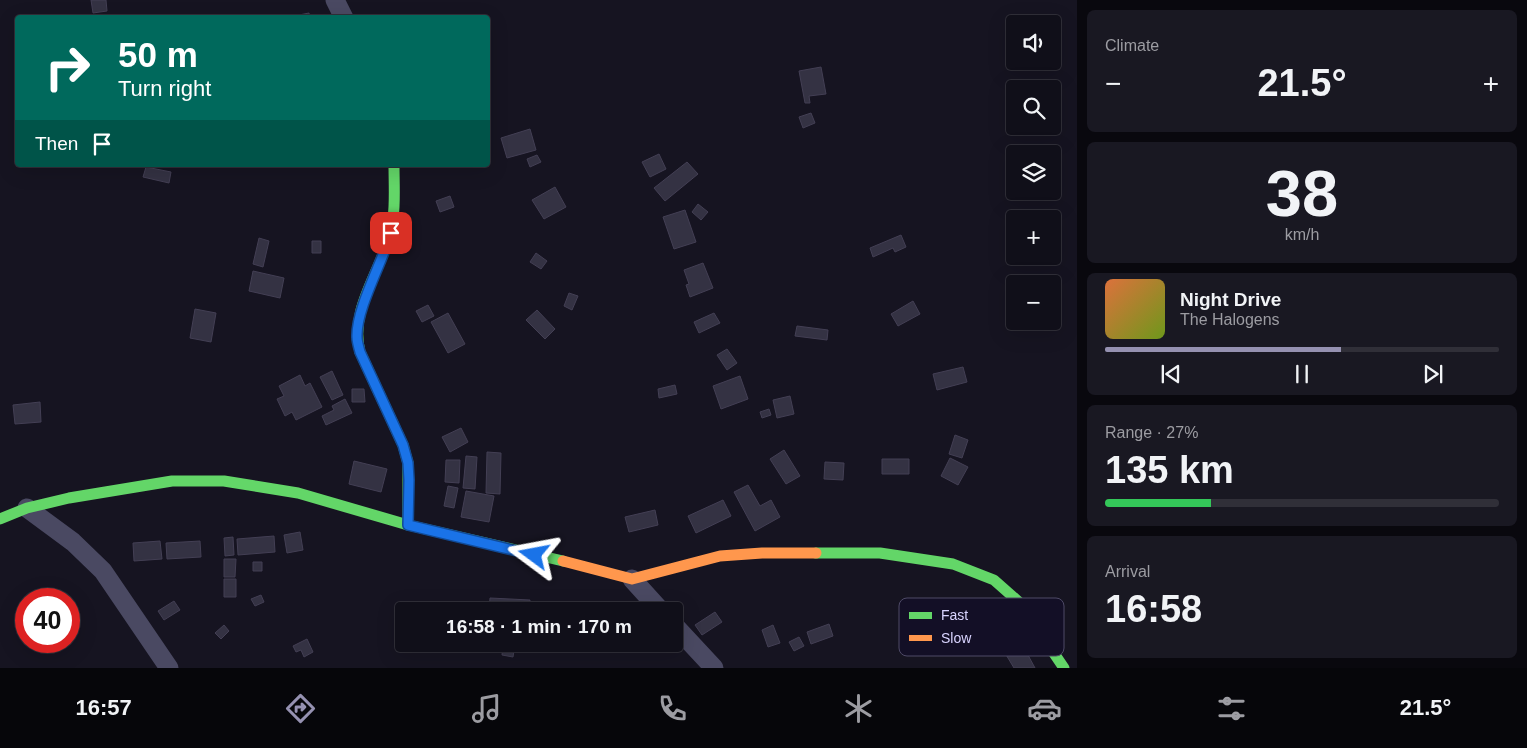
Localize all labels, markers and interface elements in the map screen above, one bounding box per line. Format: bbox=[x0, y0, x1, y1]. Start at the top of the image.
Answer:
map controls bbox=[1006, 15, 1061, 330]
button: sound bbox=[1006, 15, 1061, 70]
icon: right bbox=[35, 35, 100, 100]
text: 50 m bbox=[118, 35, 198, 74]
text: Climate bbox=[1105, 37, 1159, 54]
text: 21.5° bbox=[1257, 62, 1347, 104]
text: − bbox=[1105, 68, 1121, 99]
text: + bbox=[1483, 68, 1499, 99]
text: Turn right bbox=[118, 76, 211, 101]
button: search bbox=[1006, 80, 1061, 135]
icon: arrive bbox=[88, 130, 116, 158]
text: Then bbox=[35, 133, 78, 154]
button: layers bbox=[1006, 145, 1061, 200]
text: 38 bbox=[1266, 157, 1338, 230]
button: + bbox=[1006, 210, 1061, 265]
pin bbox=[370, 212, 412, 254]
icon: arrive bbox=[377, 219, 405, 247]
text: km/h bbox=[1285, 226, 1319, 243]
button: − bbox=[1006, 275, 1061, 330]
text: Night Drive bbox=[1180, 289, 1281, 310]
text: The Halogens bbox=[1180, 311, 1280, 328]
icon: previous bbox=[1157, 360, 1185, 388]
icon: pause bbox=[1288, 360, 1316, 388]
icon: next bbox=[1419, 360, 1447, 388]
text: Range · 27% bbox=[1105, 424, 1198, 441]
text: 135 km bbox=[1105, 449, 1234, 491]
position arrow bbox=[507, 528, 559, 580]
text: Arrival bbox=[1105, 563, 1150, 580]
speed limit sign: 40 bbox=[15, 588, 80, 653]
text: 16:58 bbox=[1105, 588, 1202, 630]
legend bbox=[899, 598, 1064, 656]
text: Fast bbox=[941, 607, 968, 623]
text: 16:58 · 1 min · 170 m bbox=[446, 616, 632, 637]
text: Slow bbox=[941, 630, 972, 646]
icon: directions bbox=[283, 691, 318, 726]
icon: music bbox=[469, 691, 504, 726]
icon: phone bbox=[655, 691, 690, 726]
icon: climate bbox=[841, 691, 876, 726]
icon: car bbox=[1027, 691, 1062, 726]
icon: filters bbox=[1214, 691, 1249, 726]
text: 16:57 bbox=[76, 695, 132, 720]
text: 21.5° bbox=[1400, 695, 1451, 720]

